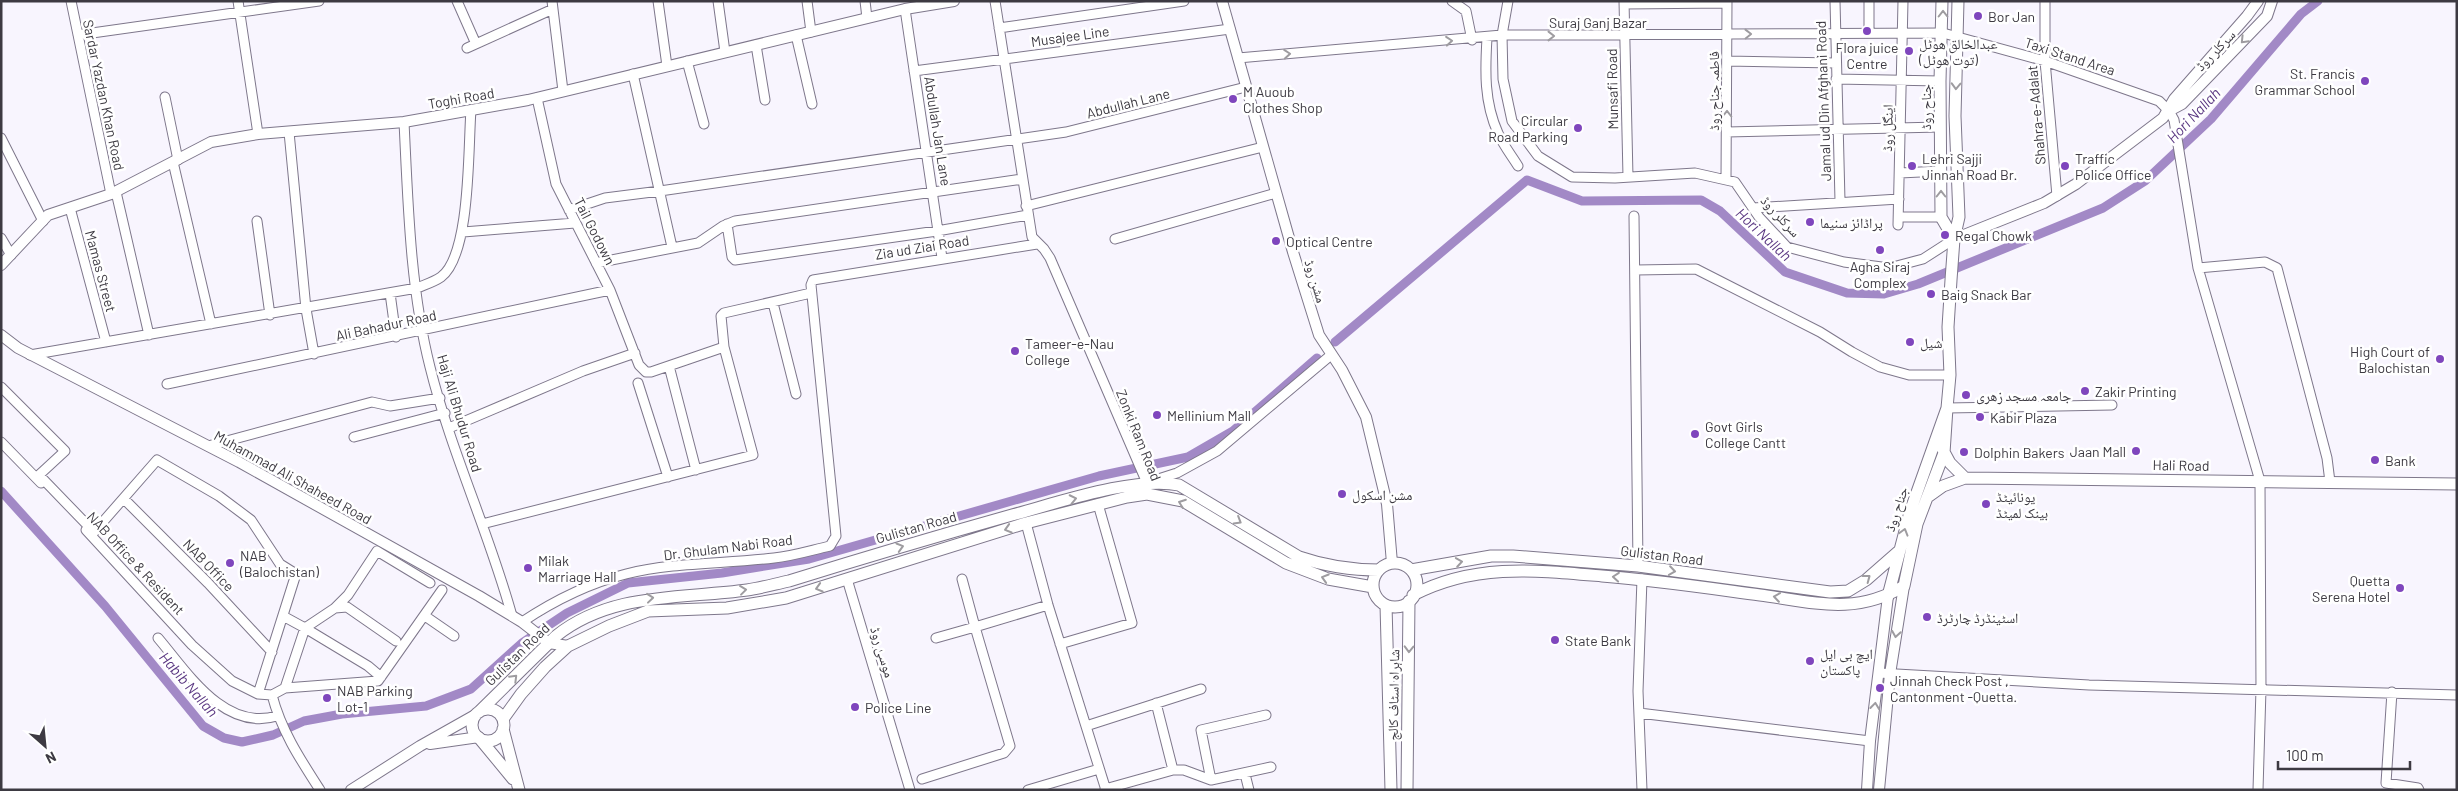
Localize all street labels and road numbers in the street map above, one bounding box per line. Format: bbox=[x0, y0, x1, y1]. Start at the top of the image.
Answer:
street label: Suraj Ganj Bazar bbox=[1549, 14, 1647, 31]
street label: Sardar Yazdan Khan Road bbox=[80, 18, 128, 172]
street label: Jamal ud Din Afghani Road bbox=[1812, 21, 1834, 181]
street label: Musajee Line bbox=[1030, 22, 1110, 50]
street label: سرکلر روڈ bbox=[2191, 26, 2239, 75]
street label: Taxi Stand Area bbox=[2023, 33, 2117, 79]
street label: Munsafi Road bbox=[1603, 48, 1621, 130]
street label: فاطمہ جناح روڈ bbox=[1705, 51, 1724, 131]
street label: Shahra-e-Adalat bbox=[2023, 65, 2049, 165]
street label: Abdullah Jan Lane bbox=[921, 75, 955, 187]
street label: Toghi Road bbox=[427, 84, 495, 112]
street label: Abdullah Lane bbox=[1085, 84, 1171, 122]
street label: جناح روڈ bbox=[1917, 84, 1936, 130]
street label: اینگل روڈ bbox=[1878, 104, 1897, 152]
street label: سرکلر روڈ bbox=[1757, 192, 1804, 241]
street label: Tail Godown bbox=[571, 194, 619, 268]
street label: Mamas Street bbox=[82, 228, 120, 314]
street label: Zia ud Ziai Road bbox=[874, 231, 970, 263]
street label: مشن روڈ bbox=[1300, 257, 1331, 305]
street label: Ali Bahadur Road bbox=[334, 306, 438, 344]
street label: Haji Ali Bhudur Road bbox=[434, 352, 486, 474]
street label: Zonki Ram Road bbox=[1113, 387, 1165, 483]
street label: Muhammad Ali Shaheed Road bbox=[211, 426, 375, 528]
street label: Hali Road bbox=[2152, 456, 2210, 474]
street label: جناح روڈ bbox=[1881, 484, 1913, 534]
street label: Gulistan Road bbox=[874, 507, 958, 547]
street label: NAB Office & Resident bbox=[84, 508, 188, 618]
street label: Dr. Ghulam Nabi Road bbox=[662, 531, 794, 563]
street label: NAB Office bbox=[180, 535, 238, 595]
street label: Gulistan Road bbox=[1620, 541, 1704, 569]
street label: Gulistan Road bbox=[481, 619, 553, 689]
street label: موسیٰ روڈ bbox=[866, 624, 899, 680]
street label: شاہراہ اسٹاف کالج bbox=[1384, 649, 1404, 741]

